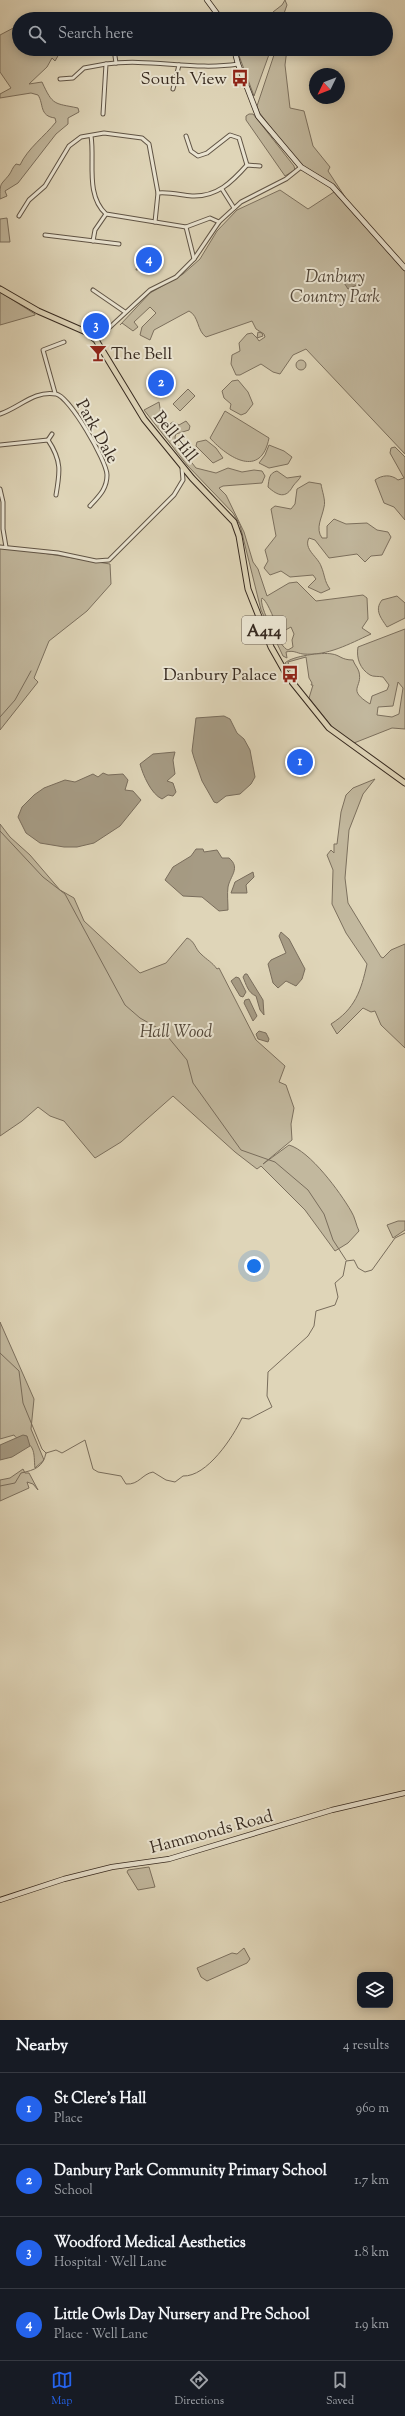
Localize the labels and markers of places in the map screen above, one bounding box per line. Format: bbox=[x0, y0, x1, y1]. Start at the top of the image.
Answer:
place label: South View bbox=[141, 68, 227, 92]
bus stop icon: South View bbox=[230, 68, 250, 88]
pin: 4 bbox=[136, 245, 162, 275]
pin: 3 bbox=[83, 311, 109, 341]
bar icon: The Bell bbox=[88, 343, 108, 363]
place label: The Bell bbox=[111, 343, 173, 367]
pin: 2 bbox=[148, 368, 174, 398]
place label: Danbury Palace bbox=[163, 664, 277, 688]
bus stop icon: Danbury Palace bbox=[280, 664, 300, 684]
pin: 1 bbox=[287, 747, 313, 777]

